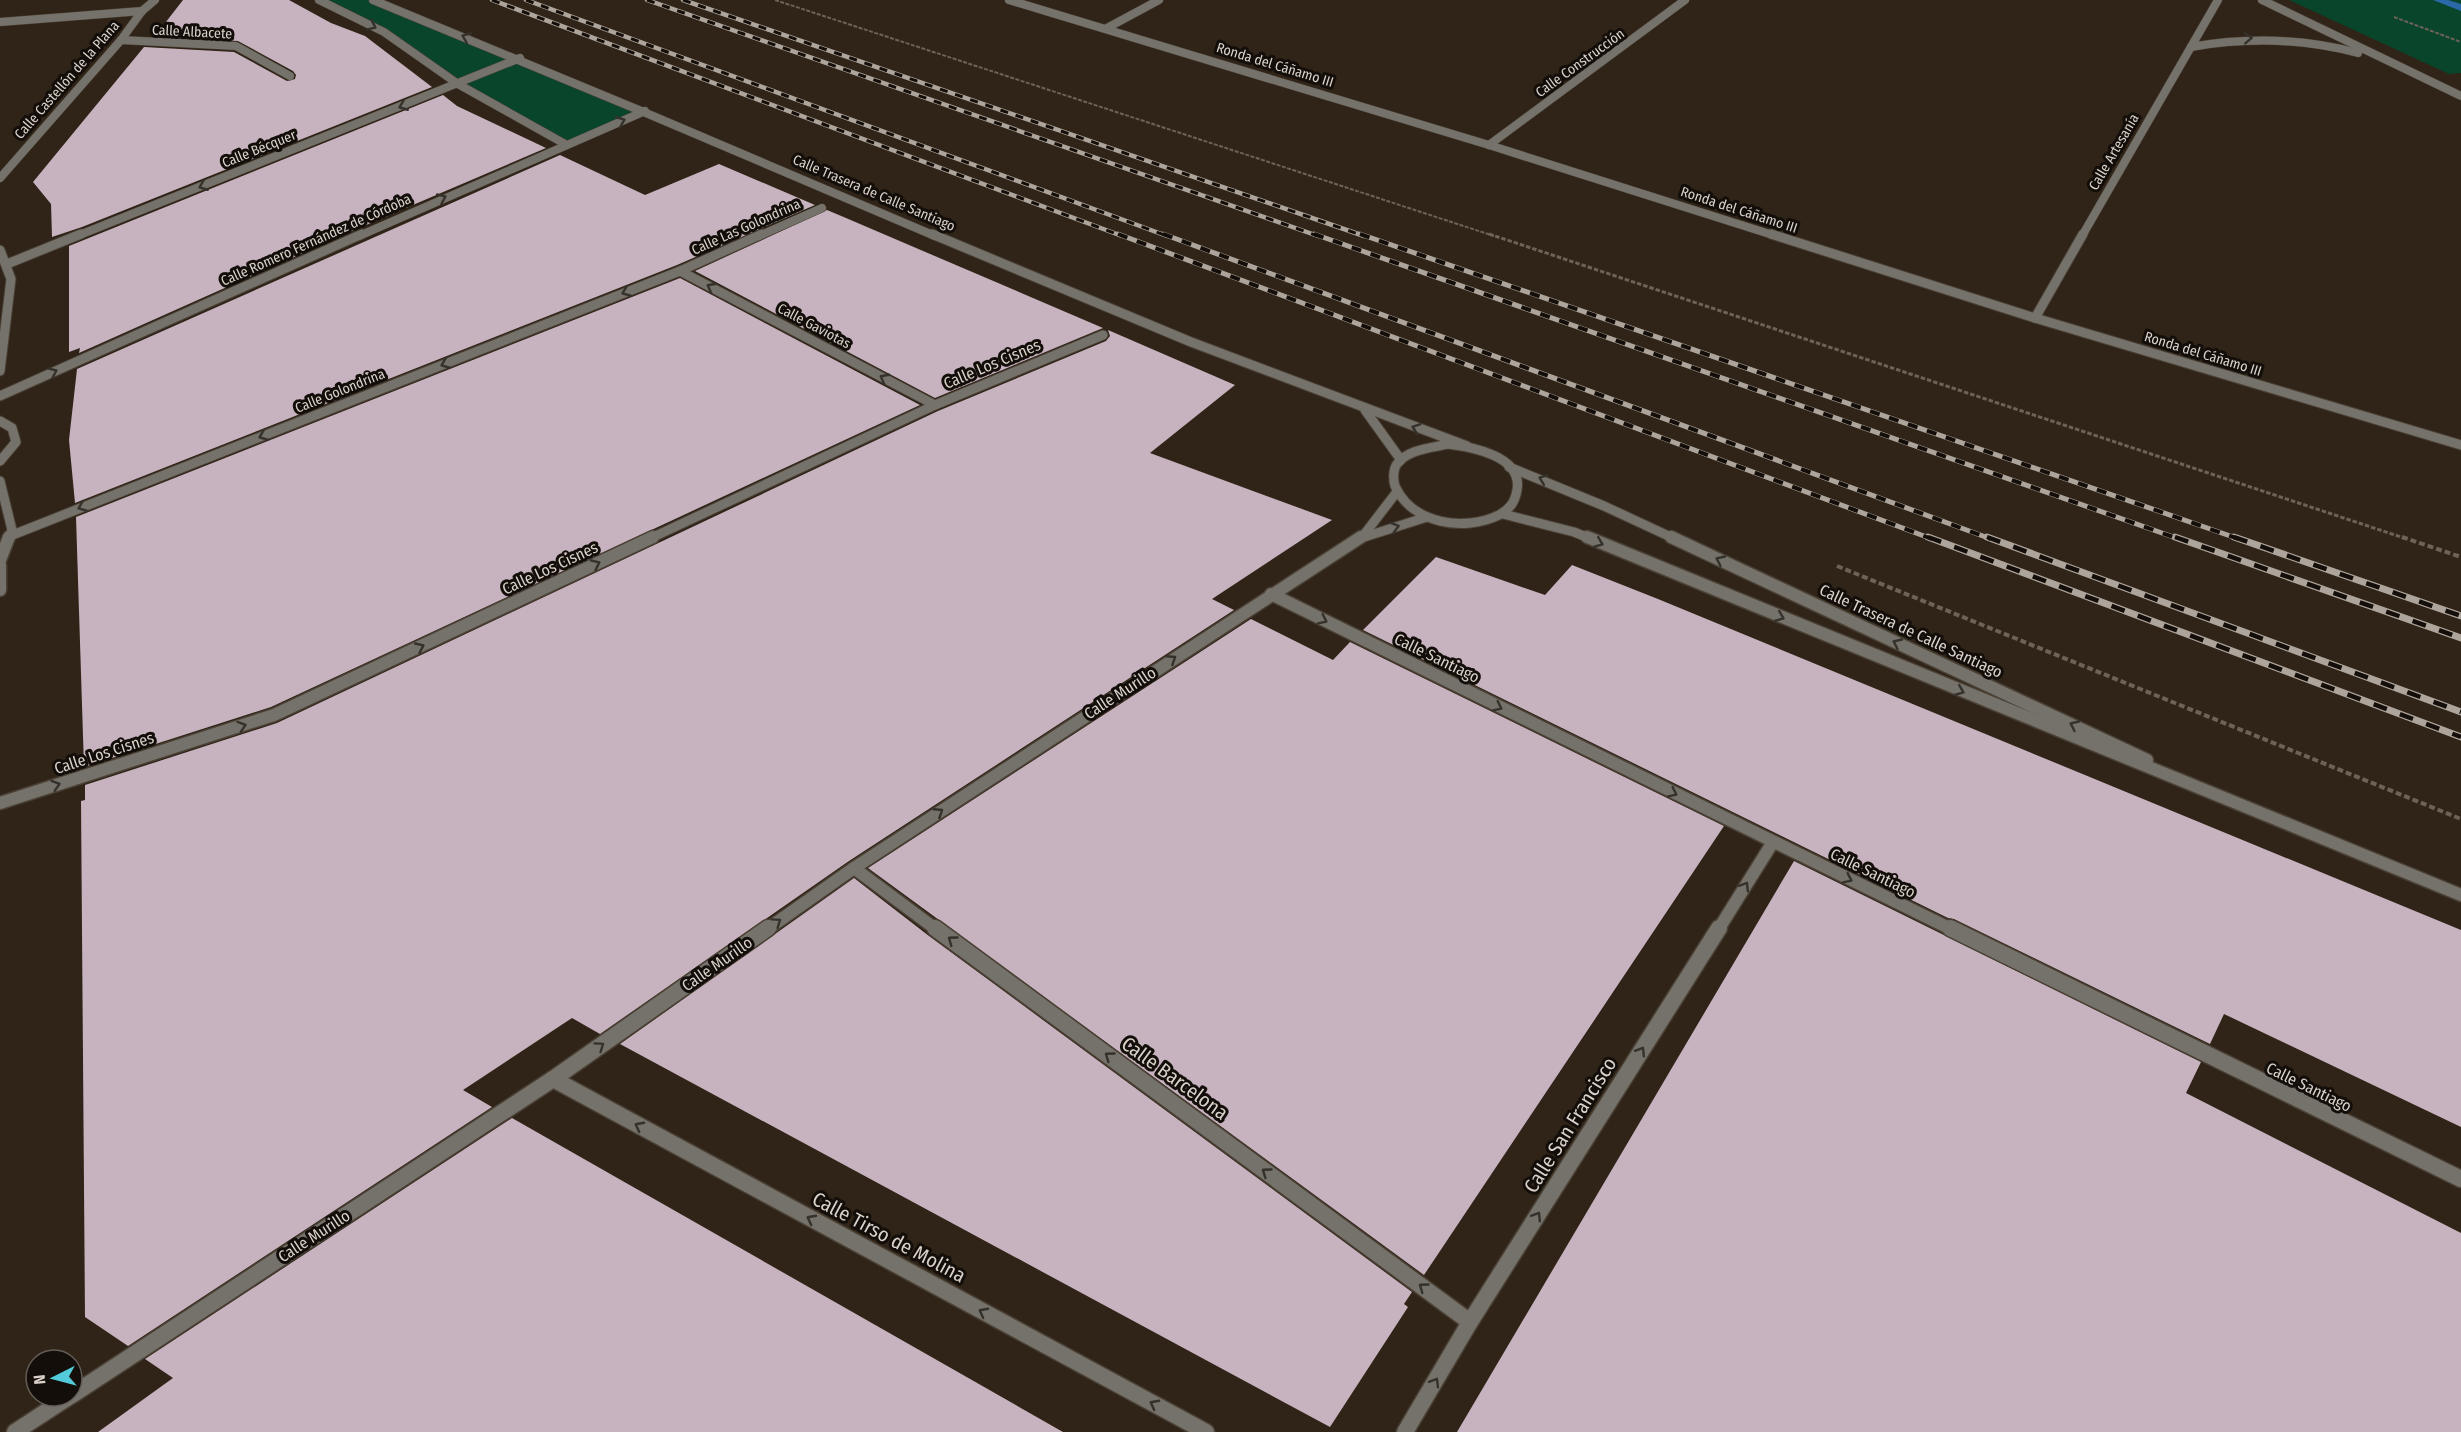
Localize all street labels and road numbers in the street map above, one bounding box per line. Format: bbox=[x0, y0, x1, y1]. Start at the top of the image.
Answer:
street label: Calle Castellón de la Plana bbox=[11, 17, 123, 143]
street label: Calle Albacete bbox=[151, 21, 233, 43]
street label: Calle Construcción bbox=[1532, 25, 1628, 101]
street label: Ronda del Cáñamo III bbox=[1214, 39, 1336, 91]
street label: Calle Artesanía bbox=[2085, 111, 2143, 193]
street label: Calle Bécquer bbox=[220, 126, 299, 172]
street label: Calle Trasera de Calle Santiago bbox=[790, 151, 958, 235]
street label: Ronda del Cáñamo III bbox=[1678, 183, 1800, 237]
street label: Calle Romero Fernández de Córdoba bbox=[218, 190, 414, 290]
street label: Calle Las Golondrina bbox=[689, 195, 803, 259]
street label: Calle Gaviotas bbox=[775, 300, 853, 352]
street label: Ronda del Cáñamo III bbox=[2142, 328, 2264, 380]
street label: Calle Los Cisnes bbox=[941, 335, 1044, 393]
street label: Calle Golondrina bbox=[293, 365, 387, 417]
street label: Calle Los Cisnes bbox=[499, 537, 601, 599]
street label: Calle Trasera de Calle Santiago bbox=[1817, 580, 2005, 682]
street label: Calle Santiago bbox=[1391, 629, 1483, 687]
street label: Calle Murillo bbox=[1081, 663, 1159, 723]
street label: Calle Los Cisnes bbox=[52, 728, 156, 778]
street label: Calle Santiago bbox=[1827, 844, 1919, 902]
street label: Calle Murillo bbox=[678, 933, 756, 995]
street label: Calle Barcelona bbox=[1117, 1031, 1233, 1125]
street label: Calle San Francisco bbox=[1519, 1053, 1621, 1197]
street label: Calle Santiago bbox=[2263, 1058, 2355, 1116]
street label: Calle Tirso de Molina bbox=[808, 1186, 970, 1288]
street label: Calle Murillo bbox=[275, 1206, 353, 1266]

